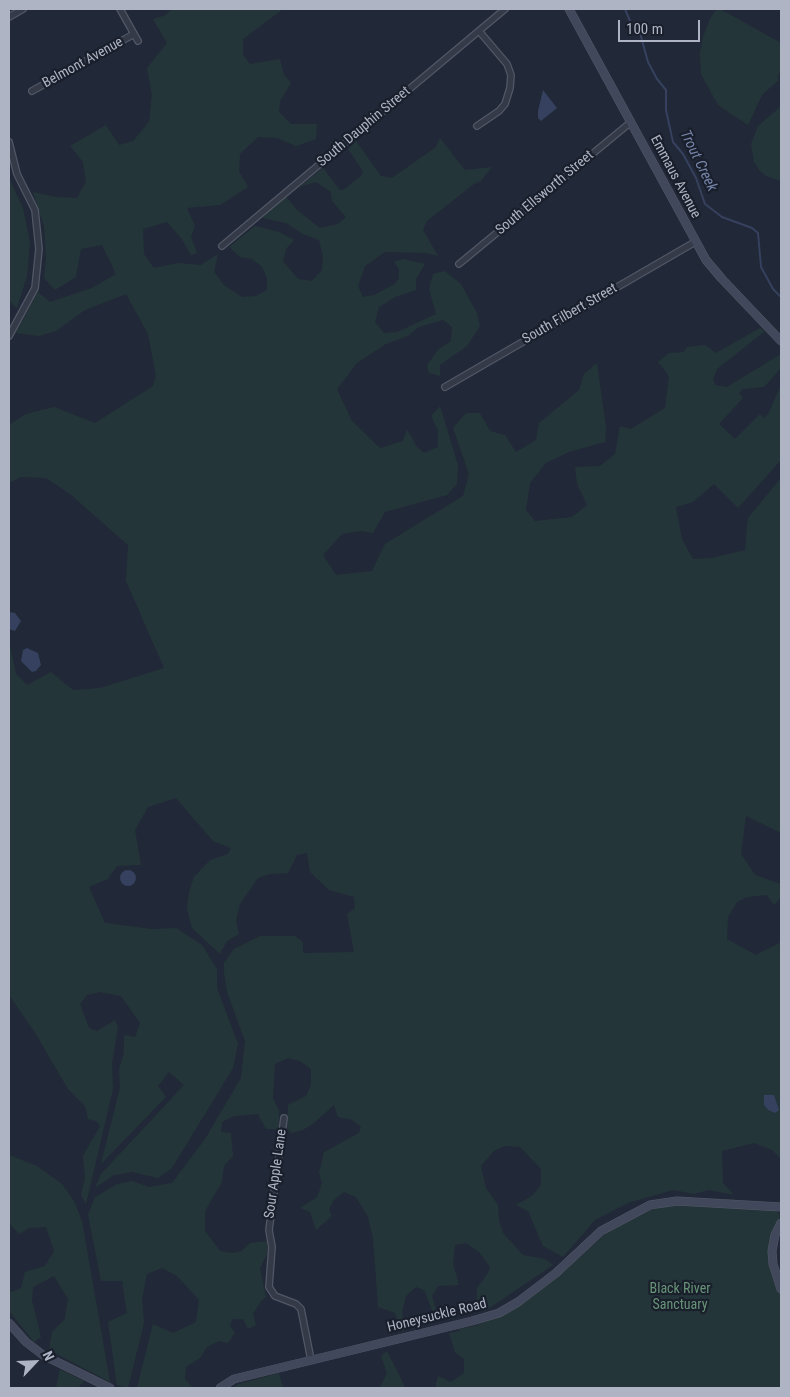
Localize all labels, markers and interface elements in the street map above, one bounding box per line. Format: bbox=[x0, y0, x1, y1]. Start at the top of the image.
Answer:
scale bar bbox=[620, 10, 702, 42]
text: 100 m bbox=[626, 20, 663, 38]
street label: Belmont Avenue bbox=[40, 34, 126, 92]
street label: South Dauphin Street bbox=[314, 83, 414, 171]
water label: Trout Creek bbox=[675, 127, 721, 195]
street label: Emmaus Avenue bbox=[646, 133, 704, 221]
street label: South Ellsworth Street bbox=[493, 147, 597, 239]
street label: South Filbert Street bbox=[520, 280, 620, 348]
street label: Sour Apple Lane bbox=[261, 1128, 291, 1220]
park label: Black River Sanctuary bbox=[650, 1281, 710, 1314]
street label: Honeysuckle Road bbox=[386, 1296, 488, 1336]
north arrow bbox=[10, 1337, 60, 1387]
text: N bbox=[40, 1348, 58, 1363]

